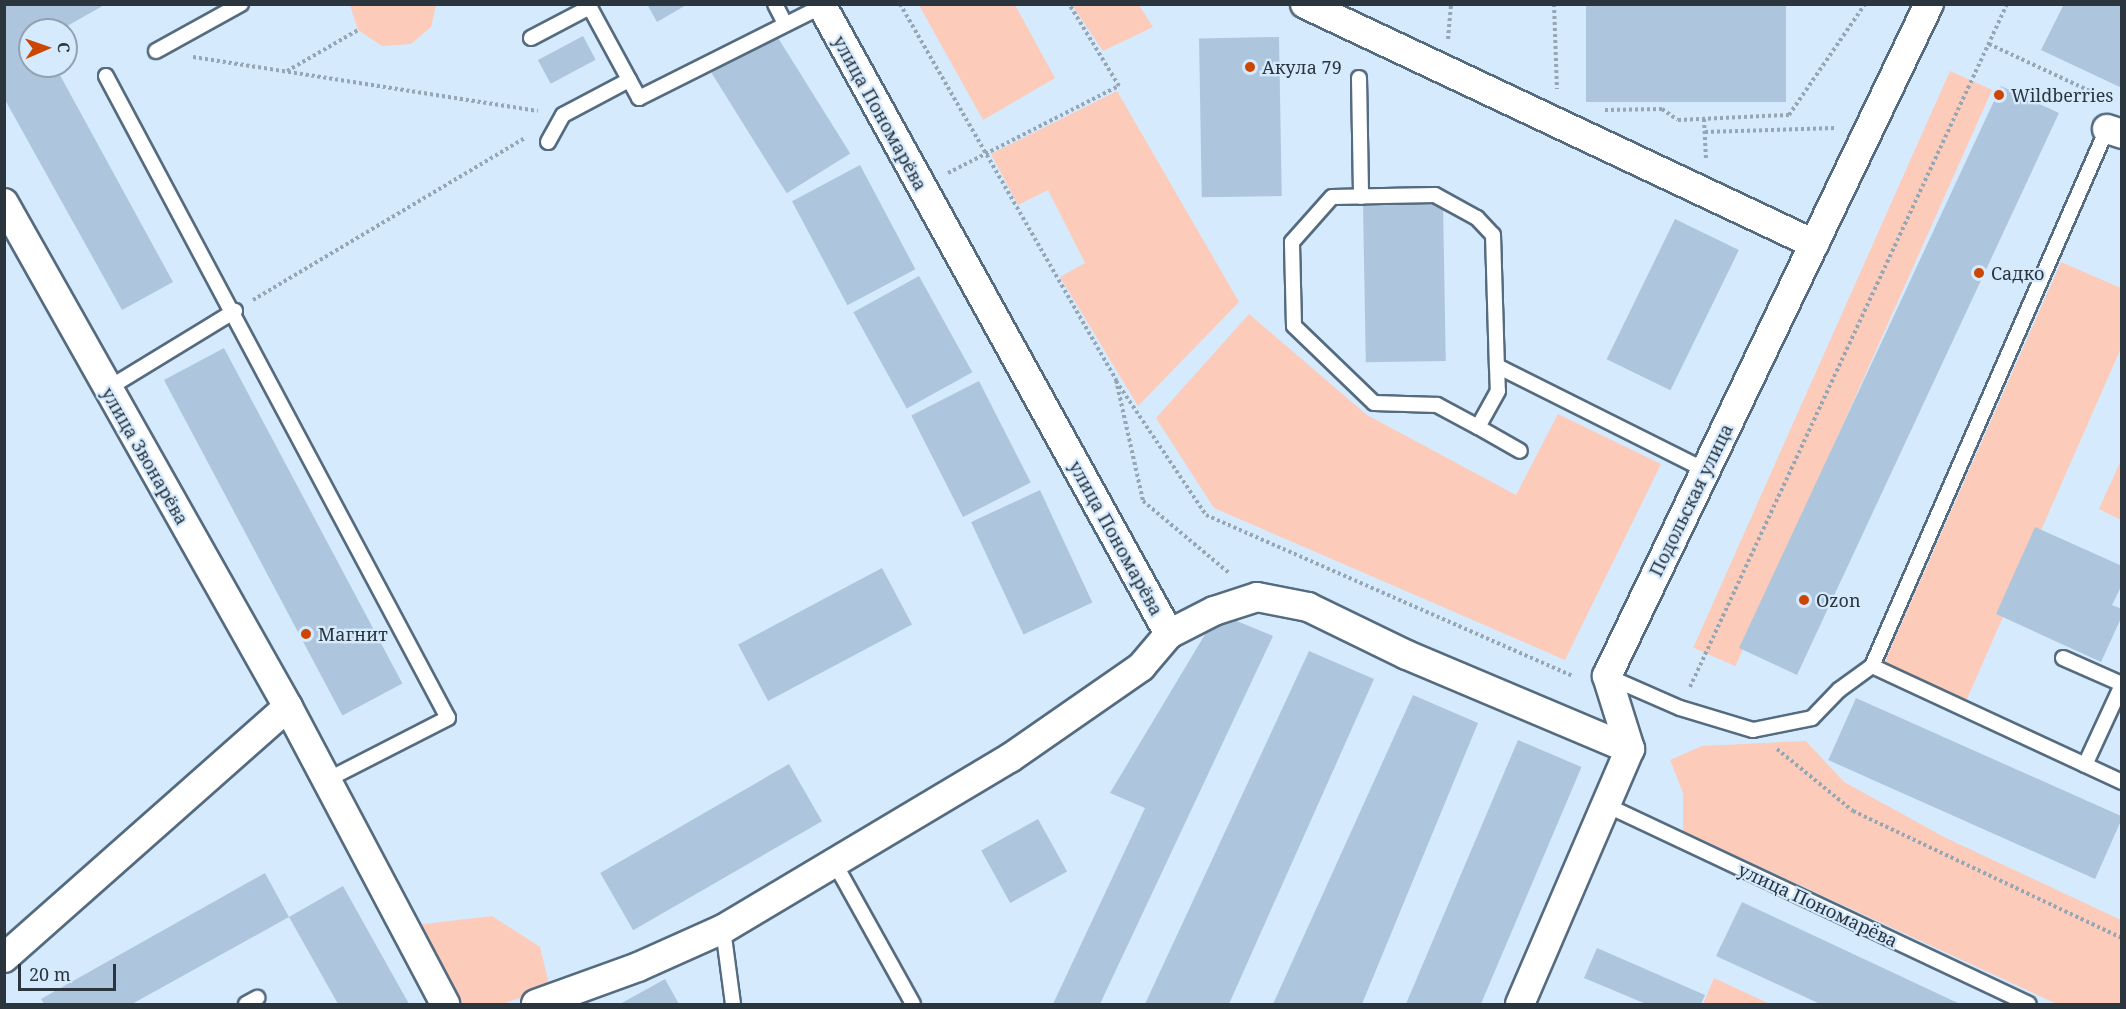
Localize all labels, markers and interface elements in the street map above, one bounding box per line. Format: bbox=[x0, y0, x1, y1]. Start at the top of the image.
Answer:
north arrow bbox=[18, 18, 78, 78]
street label: улица Пономарёва bbox=[828, 32, 932, 194]
text: С bbox=[53, 42, 75, 53]
place label: Акула 79 bbox=[1262, 56, 1342, 78]
marker: Акула 79 bbox=[1243, 60, 1257, 74]
place label: Wildberries bbox=[2011, 84, 2113, 106]
marker: Wildberries bbox=[1992, 88, 2006, 102]
place label: Садко bbox=[1991, 262, 2044, 284]
marker: Садко bbox=[1972, 266, 1986, 280]
street label: улица Звонарёва bbox=[97, 384, 193, 528]
street label: Подольская улица bbox=[1645, 420, 1737, 580]
street label: улица Пономарёва bbox=[1064, 457, 1168, 619]
place label: Ozon bbox=[1816, 589, 1861, 611]
marker: Ozon bbox=[1797, 593, 1811, 607]
place label: Магнит bbox=[318, 623, 388, 645]
marker: Магнит bbox=[299, 627, 313, 641]
street label: улица Пономарёва bbox=[1735, 859, 1901, 951]
scale bar bbox=[21, 952, 118, 990]
text: 20 m bbox=[29, 962, 71, 986]

